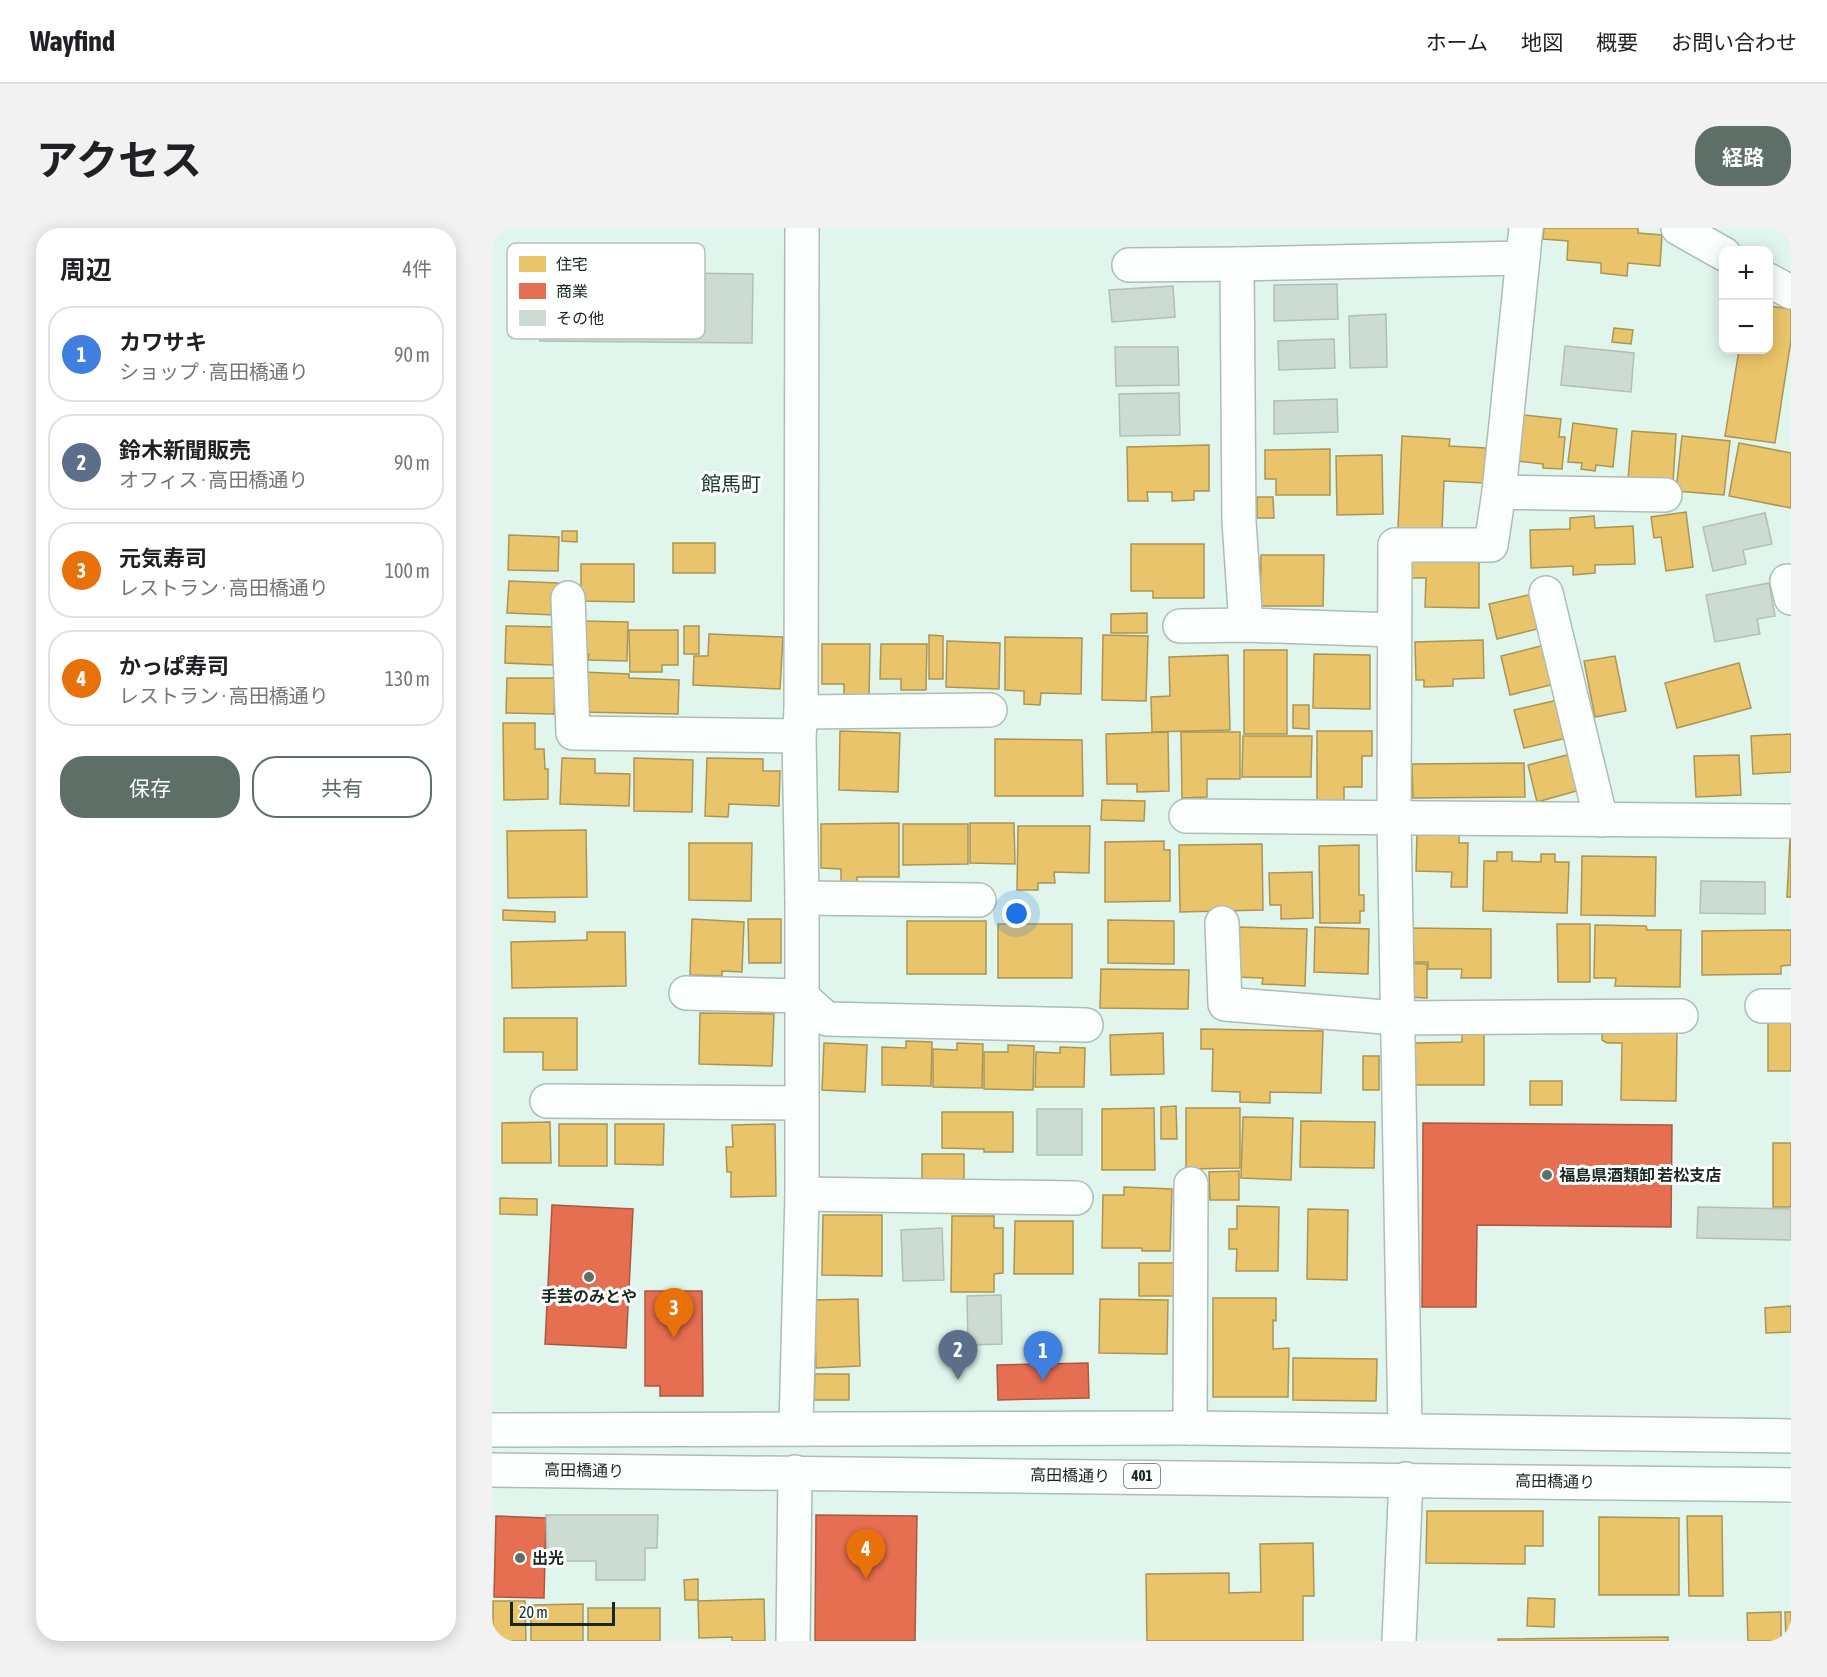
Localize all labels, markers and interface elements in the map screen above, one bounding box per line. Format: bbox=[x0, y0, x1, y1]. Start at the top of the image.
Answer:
text: Wayfind bbox=[30, 25, 115, 57]
text: ホーム bbox=[1426, 30, 1488, 54]
text: 地図 bbox=[1521, 30, 1563, 54]
text: 概要 bbox=[1596, 30, 1638, 54]
text: お問い合わせ bbox=[1671, 30, 1797, 54]
button: 経路 bbox=[1695, 126, 1791, 186]
text: アクセス bbox=[36, 136, 202, 184]
legend bbox=[507, 243, 705, 339]
map controls bbox=[1719, 246, 1773, 354]
button: + bbox=[1719, 246, 1773, 300]
text: 周辺 bbox=[60, 255, 112, 285]
text: 住宅 bbox=[556, 255, 588, 273]
text: 4件 bbox=[403, 257, 432, 280]
text: 商業 bbox=[556, 282, 588, 300]
button: − bbox=[1719, 300, 1773, 354]
text: その他 bbox=[556, 309, 604, 327]
text: カワサキ bbox=[119, 329, 207, 355]
text: 1 bbox=[77, 343, 86, 366]
text: 90 m bbox=[394, 343, 430, 366]
text: ショップ · 高田橋通り bbox=[119, 360, 309, 383]
text: 鈴木新聞販売 bbox=[119, 437, 251, 463]
text: 2 bbox=[77, 451, 86, 474]
text: 90 m bbox=[394, 451, 430, 474]
text: オフィス · 高田橋通り bbox=[119, 468, 308, 491]
district label: 館馬町 bbox=[701, 472, 761, 495]
text: 元気寿司 bbox=[119, 545, 207, 571]
text: 3 bbox=[77, 559, 86, 582]
text: 100 m bbox=[385, 559, 430, 582]
text: レストラン · 高田橋通り bbox=[119, 576, 329, 599]
text: かっぱ寿司 bbox=[119, 653, 229, 679]
text: 4 bbox=[77, 667, 86, 690]
text: 130 m bbox=[385, 667, 430, 690]
text: レストラン · 高田橋通り bbox=[119, 684, 329, 707]
button: 保存 bbox=[60, 756, 240, 818]
button: 共有 bbox=[252, 756, 432, 818]
your location bbox=[1002, 899, 1031, 928]
place label: 福島県酒類卸 若松支店 bbox=[1559, 1166, 1721, 1184]
marker: 福島県酒類卸 若松支店 bbox=[1540, 1168, 1554, 1182]
marker: 手芸のみとや bbox=[582, 1270, 596, 1284]
place label: 手芸のみとや bbox=[541, 1287, 637, 1305]
pin: 3 bbox=[654, 1288, 693, 1338]
pin: 2 bbox=[938, 1330, 978, 1380]
pin: 1 bbox=[1024, 1332, 1062, 1381]
street label: 高田橋通り bbox=[544, 1460, 624, 1480]
road number: 401 bbox=[1124, 1464, 1160, 1488]
street label: 高田橋通り bbox=[1030, 1465, 1110, 1485]
street label: 高田橋通り bbox=[1515, 1471, 1595, 1491]
pin: 4 bbox=[846, 1530, 886, 1579]
place label: 出光 bbox=[532, 1549, 564, 1567]
marker: 出光 bbox=[513, 1551, 527, 1565]
scale bar bbox=[510, 1599, 615, 1626]
text: 20 m bbox=[519, 1603, 548, 1621]

